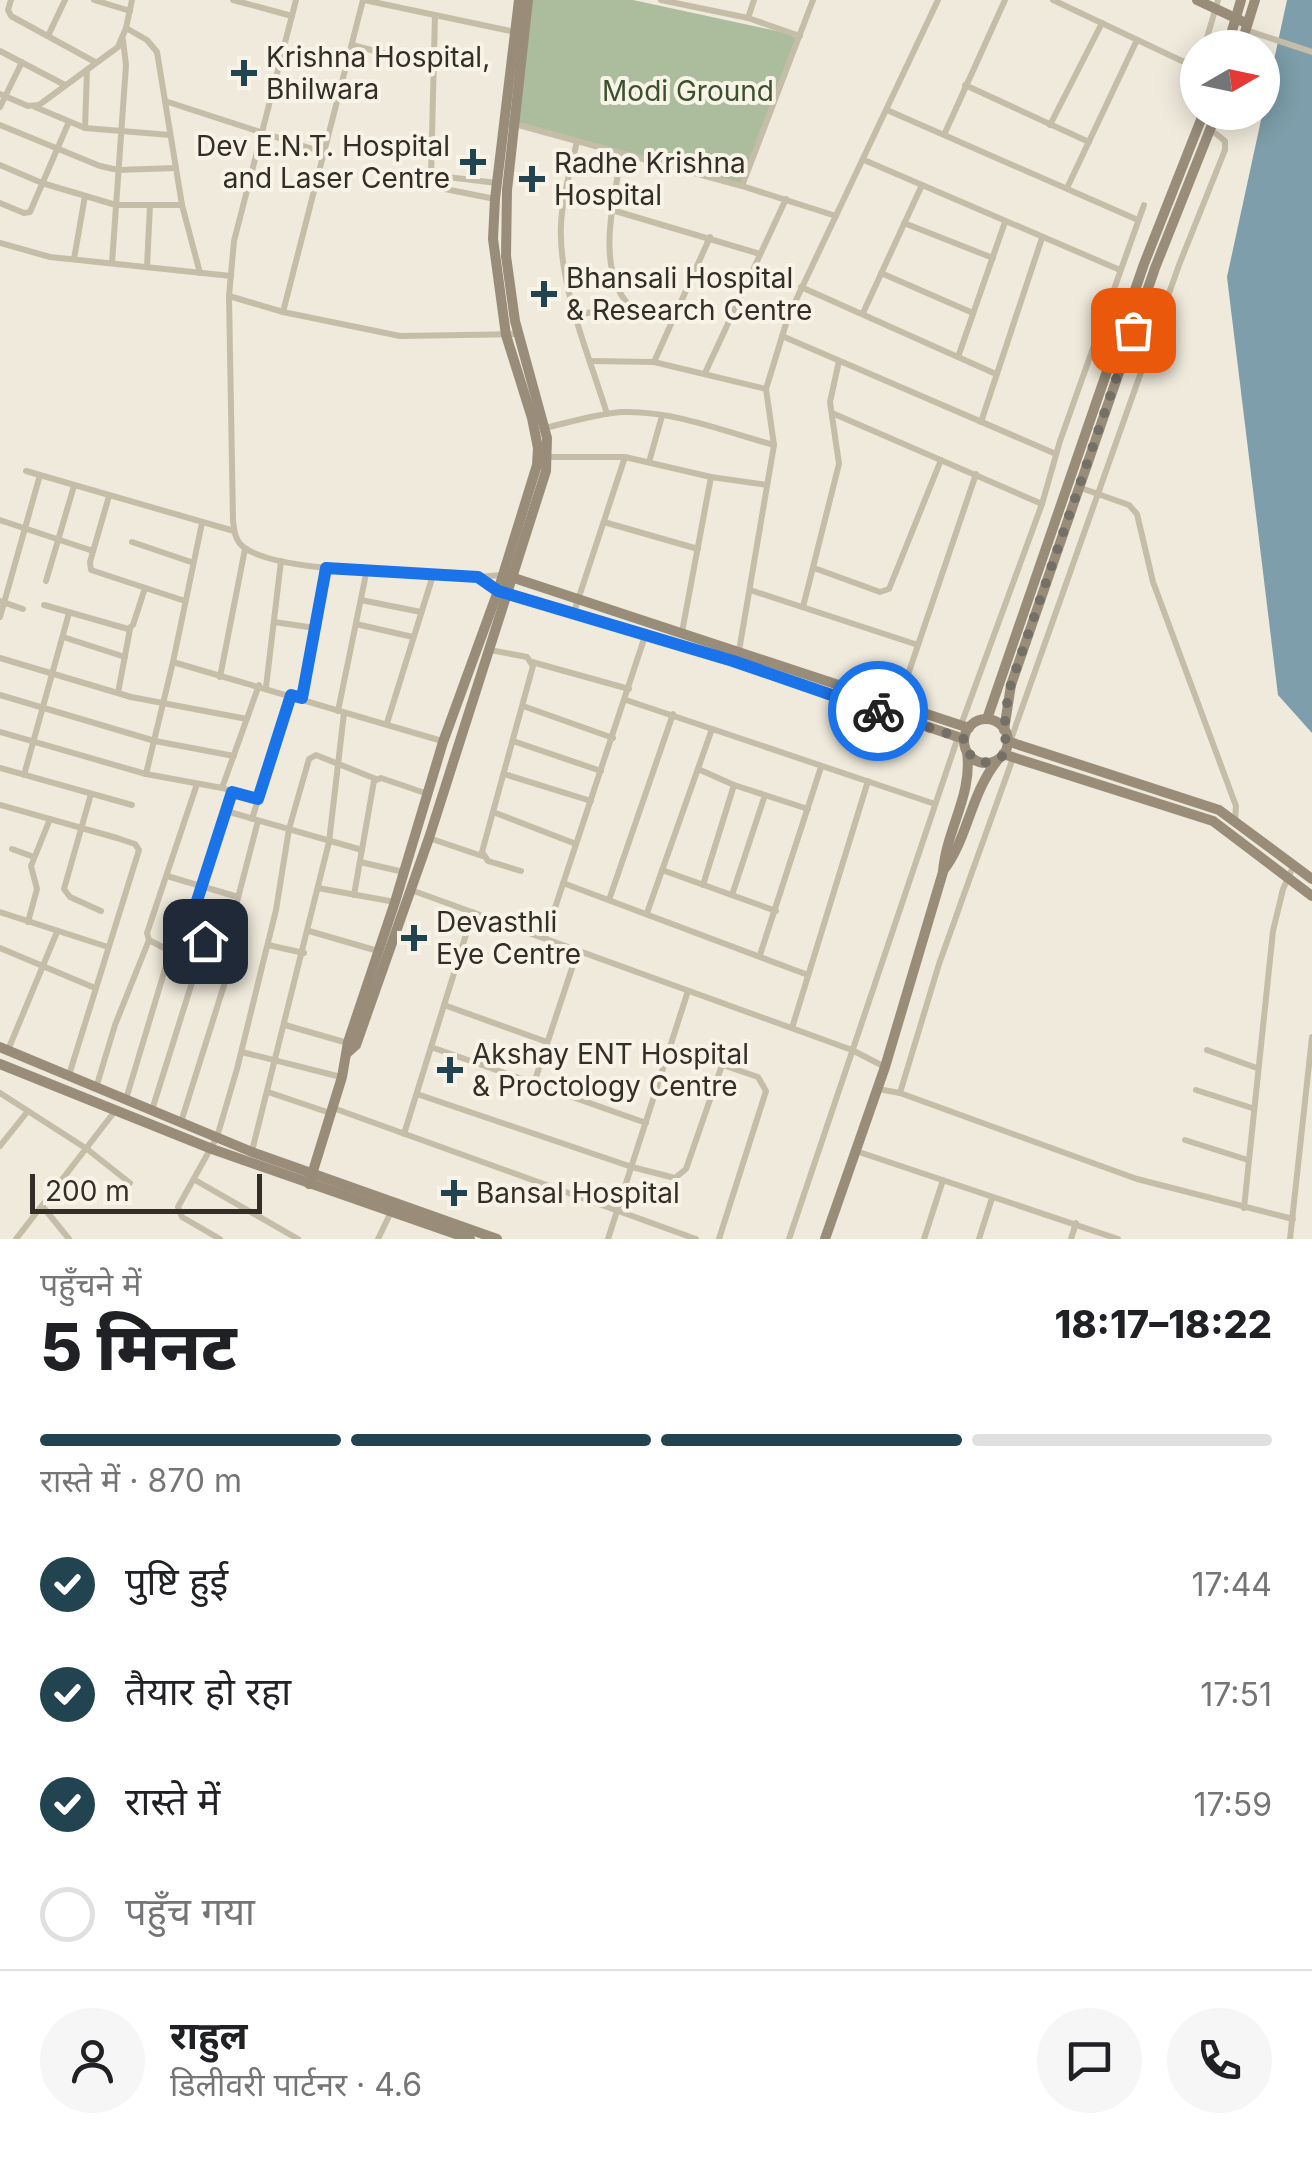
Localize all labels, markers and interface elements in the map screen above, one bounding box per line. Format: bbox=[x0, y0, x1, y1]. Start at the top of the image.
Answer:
north arrow bbox=[1180, 30, 1280, 130]
map controls bbox=[1180, 30, 1280, 130]
place label: Krishna Hospital, Bhilwara bbox=[266, 40, 490, 106]
marker: Krishna Hospital, Bhilwara bbox=[231, 60, 257, 86]
park label: Modi Ground bbox=[602, 74, 774, 108]
place label: Dev E.N.T. Hospital and Laser Centre bbox=[196, 129, 450, 195]
place label: Radhe Krishna Hospital bbox=[554, 146, 746, 212]
marker: Dev E.N.T. Hospital and Laser Centre bbox=[460, 149, 486, 175]
marker: Radhe Krishna Hospital bbox=[519, 166, 545, 192]
place label: Bhansali Hospital & Research Centre bbox=[566, 261, 812, 327]
marker: Bhansali Hospital & Research Centre bbox=[531, 281, 557, 307]
pin bbox=[1091, 288, 1176, 373]
icon: bag bbox=[1106, 303, 1161, 358]
courier bbox=[828, 661, 928, 761]
icon: bike bbox=[851, 684, 906, 739]
pin bbox=[163, 899, 248, 984]
place label: Devasthli Eye Centre bbox=[436, 905, 581, 971]
icon: home bbox=[178, 914, 233, 969]
marker: Devasthli Eye Centre bbox=[401, 925, 427, 951]
place label: Akshay ENT Hospital & Proctology Centre bbox=[472, 1037, 749, 1103]
marker: Akshay ENT Hospital & Proctology Centre bbox=[437, 1057, 463, 1083]
scale bar bbox=[30, 1169, 262, 1214]
text: 200 m bbox=[45, 1174, 130, 1208]
place label: Bansal Hospital bbox=[476, 1176, 680, 1210]
marker: Bansal Hospital bbox=[441, 1180, 467, 1206]
text: पहुँचने में bbox=[40, 1265, 141, 1304]
text: 18:17–18:22 bbox=[1055, 1301, 1272, 1347]
text: 5 मिनट bbox=[40, 1307, 237, 1386]
text: रास्ते में · 870 m bbox=[40, 1461, 242, 1500]
icon: check bbox=[40, 1557, 95, 1612]
text: पुष्टि हुई bbox=[125, 1558, 228, 1604]
text: 17:44 bbox=[1191, 1565, 1272, 1604]
icon: check bbox=[40, 1667, 95, 1722]
text: तैयार हो रहा bbox=[125, 1668, 291, 1714]
text: 17:51 bbox=[1200, 1675, 1272, 1714]
icon: check bbox=[40, 1777, 95, 1832]
text: रास्ते में bbox=[125, 1778, 220, 1824]
text: 17:59 bbox=[1193, 1785, 1272, 1824]
text: पहुँच गया bbox=[125, 1888, 255, 1934]
button: person bbox=[40, 2008, 145, 2113]
button: chat bbox=[1037, 2008, 1142, 2113]
button: phone bbox=[1167, 2008, 1272, 2113]
text: राहुल bbox=[170, 2012, 247, 2058]
text: डिलीवरी पार्टनर · 4.6 bbox=[170, 2065, 422, 2104]

